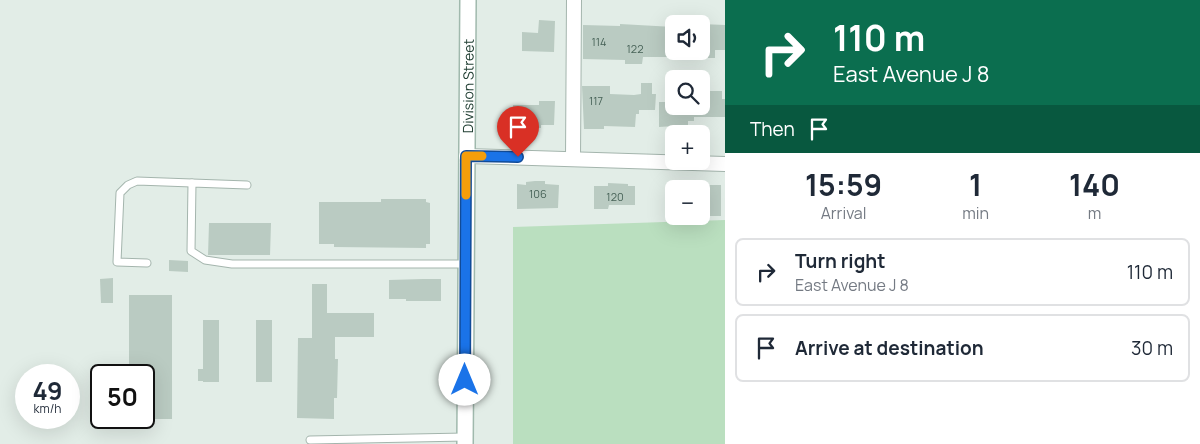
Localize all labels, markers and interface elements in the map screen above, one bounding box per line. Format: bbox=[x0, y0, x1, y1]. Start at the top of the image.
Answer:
text: 110 m bbox=[833, 14, 925, 62]
map controls bbox=[665, 15, 710, 225]
button: sound bbox=[665, 15, 710, 60]
icon: right bbox=[750, 20, 815, 85]
house number: 114 bbox=[591, 34, 607, 49]
street label: Division Street bbox=[458, 38, 477, 133]
house number: 122 bbox=[627, 41, 643, 56]
text: East Avenue J 8 bbox=[833, 59, 990, 89]
button: search bbox=[665, 70, 710, 115]
house number: 117 bbox=[589, 93, 603, 108]
pin bbox=[497, 106, 539, 157]
icon: arrive bbox=[504, 113, 532, 141]
icon: arrive bbox=[805, 115, 833, 143]
text: Then bbox=[750, 116, 795, 142]
button: + bbox=[665, 125, 710, 170]
text: 15:59 bbox=[805, 164, 882, 205]
text: 1 bbox=[969, 164, 982, 205]
text: 140 bbox=[1069, 164, 1120, 205]
button: − bbox=[665, 180, 710, 225]
house number: 106 bbox=[529, 186, 547, 201]
house number: 120 bbox=[606, 189, 624, 204]
text: Arrival bbox=[821, 202, 866, 224]
text: min bbox=[962, 202, 989, 224]
text: m bbox=[1088, 202, 1101, 224]
text: Turn right bbox=[795, 248, 885, 274]
icon: right bbox=[752, 258, 780, 286]
text: 110 m bbox=[1127, 259, 1173, 285]
text: East Avenue J 8 bbox=[795, 274, 909, 296]
icon: arrive bbox=[752, 334, 780, 362]
text: Arrive at destination bbox=[795, 335, 984, 361]
text: 30 m bbox=[1131, 335, 1173, 361]
position arrow bbox=[438, 353, 490, 405]
speed limit sign: 50 bbox=[90, 364, 155, 429]
text: 49 bbox=[32, 373, 63, 408]
text: km/h bbox=[34, 400, 61, 417]

